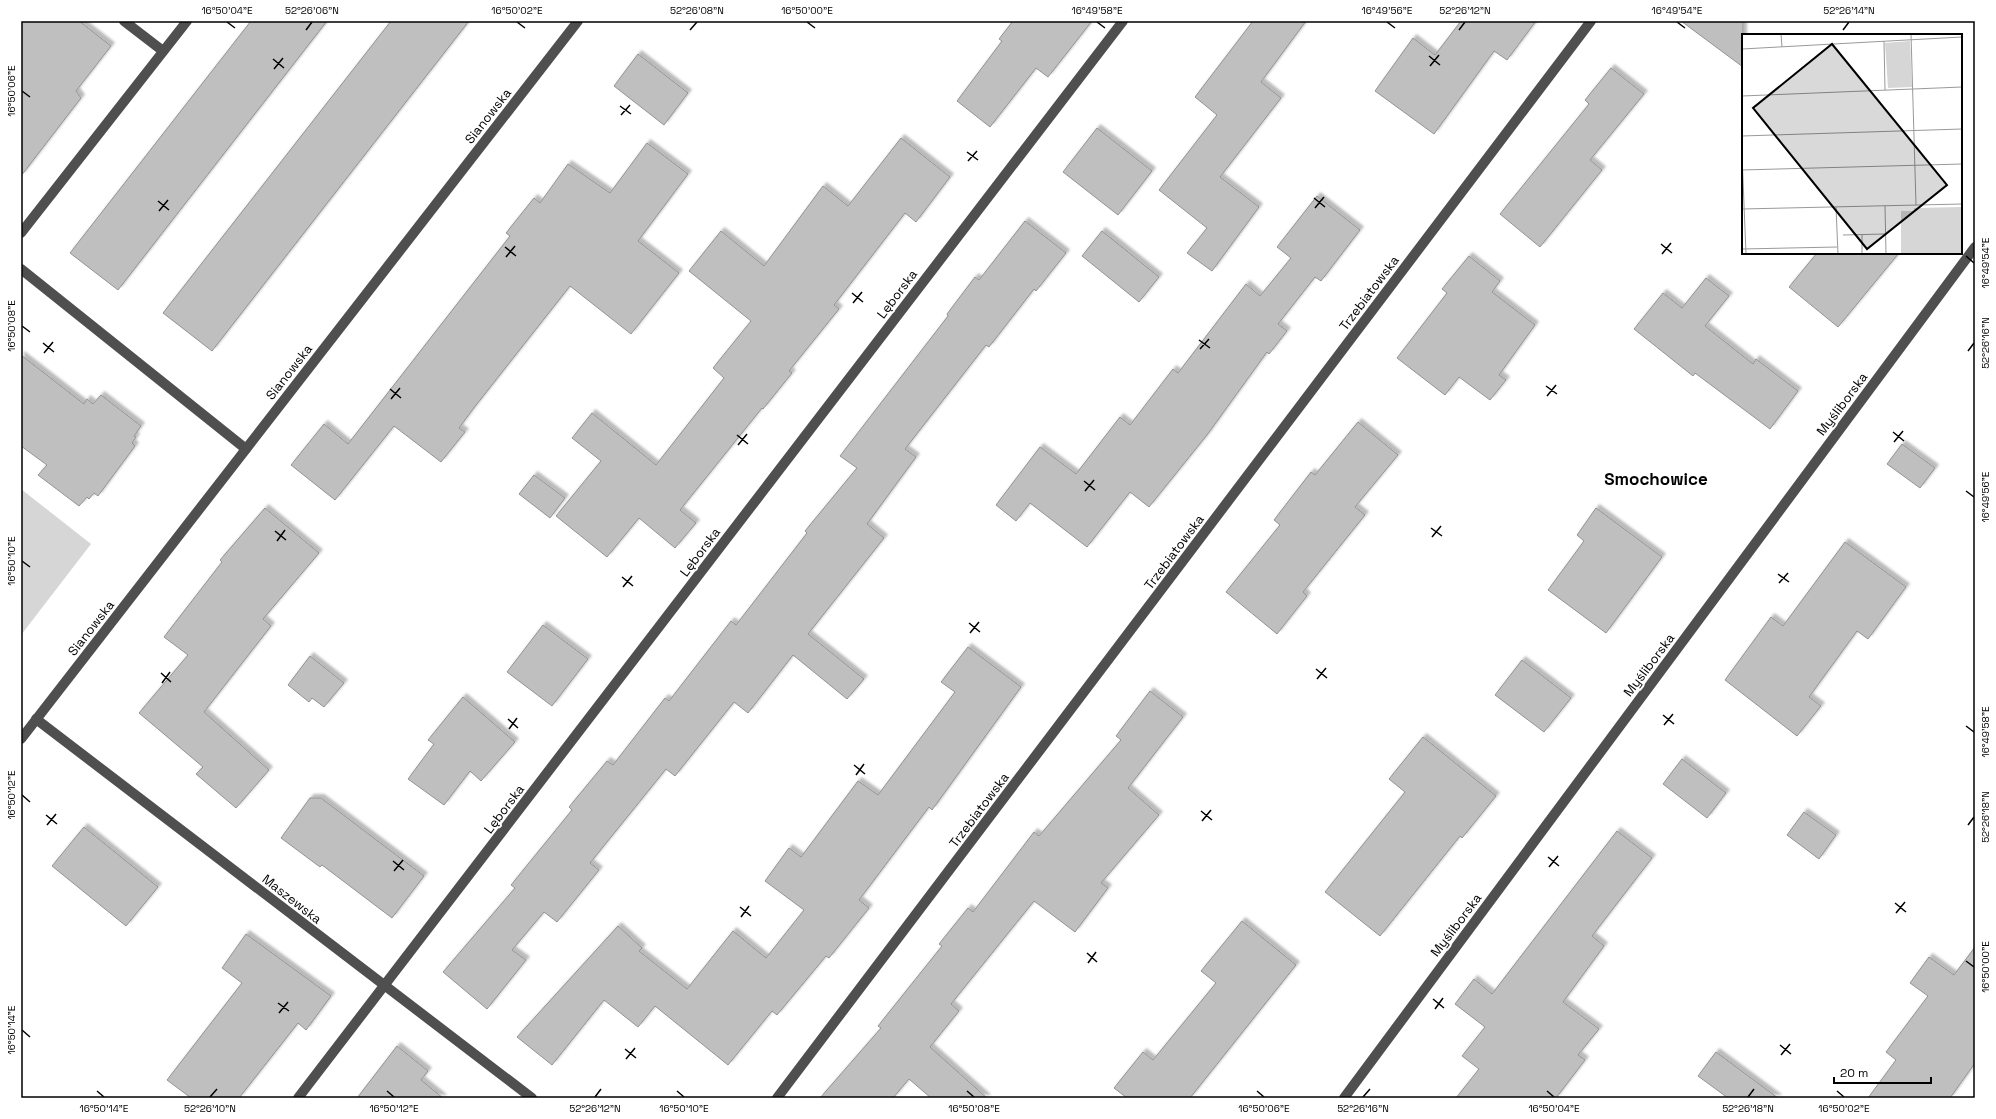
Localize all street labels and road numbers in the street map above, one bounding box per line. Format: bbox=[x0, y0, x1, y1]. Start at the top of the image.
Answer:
street label: Sianowska bbox=[461, 84, 515, 147]
street label: Trzebiatowska bbox=[1335, 252, 1403, 334]
street label: Lęborska bbox=[873, 266, 921, 322]
street label: Sianowska bbox=[262, 340, 316, 403]
street label: Myśliborska bbox=[1813, 369, 1872, 439]
street label: Trzebiatowska bbox=[1140, 511, 1208, 593]
street label: Lęborska bbox=[676, 524, 724, 580]
street label: Sianowska bbox=[64, 596, 118, 659]
street label: Myśliborska bbox=[1620, 630, 1679, 700]
street label: Trzebiatowska bbox=[945, 769, 1013, 851]
street label: Lęborska bbox=[480, 781, 528, 837]
street label: Maszewska bbox=[259, 870, 326, 928]
street label: Myśliborska bbox=[1427, 890, 1486, 960]

